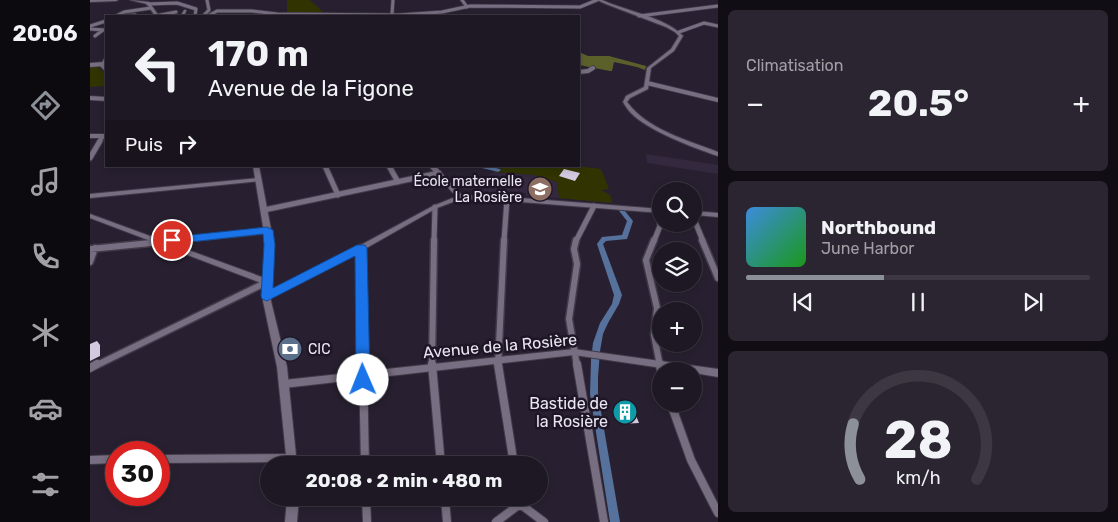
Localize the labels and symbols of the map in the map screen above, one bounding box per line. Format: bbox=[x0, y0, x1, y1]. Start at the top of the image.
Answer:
place label: École maternelle La Rosière bbox=[413, 172, 522, 206]
school or university icon: École maternelle La Rosière bbox=[527, 176, 553, 202]
pin bbox=[151, 219, 193, 261]
street label: Avenue de la Rosière bbox=[422, 330, 578, 362]
bank icon: CIC bbox=[277, 336, 303, 362]
place label: CIC bbox=[308, 341, 330, 358]
position arrow bbox=[336, 353, 388, 405]
place label: Bastide de la Rosière bbox=[529, 394, 608, 431]
building icon: Bastide de la Rosière bbox=[612, 399, 638, 425]
speed limit sign: 30 bbox=[105, 441, 170, 506]

